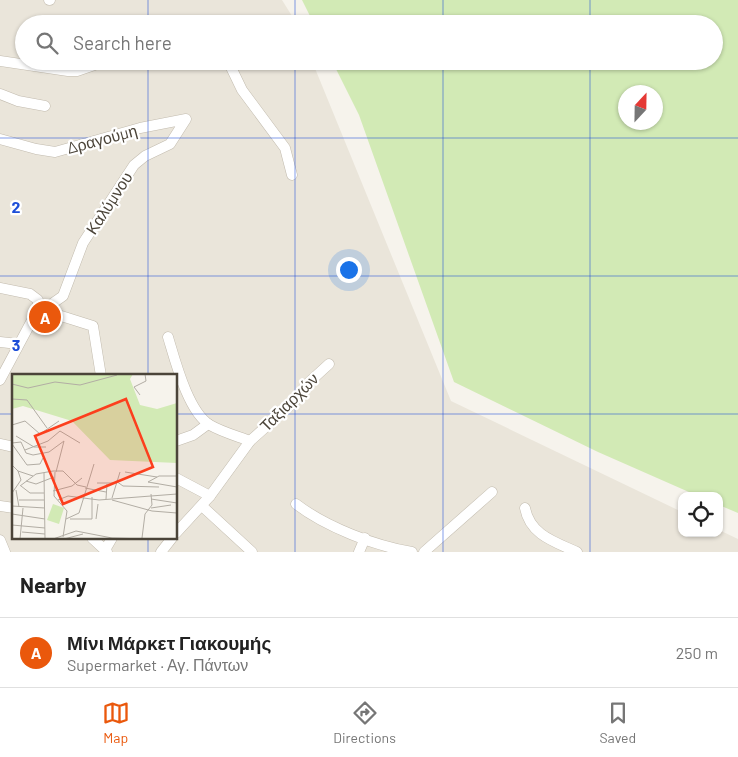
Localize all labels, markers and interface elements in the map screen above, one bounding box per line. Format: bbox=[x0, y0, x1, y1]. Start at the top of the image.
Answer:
search box bbox=[15, 15, 723, 70]
icon: search bbox=[33, 29, 61, 57]
text: Search here bbox=[73, 31, 172, 54]
north arrow bbox=[618, 85, 663, 130]
street label: Δραγούμη bbox=[65, 120, 139, 157]
street label: Καλύμνου bbox=[81, 168, 136, 237]
text: 2 bbox=[12, 197, 21, 216]
your location bbox=[336, 257, 362, 283]
pin: A bbox=[29, 298, 61, 336]
text: 3 bbox=[12, 335, 20, 354]
street label: Ταξιαρχών bbox=[255, 368, 323, 436]
inset map bbox=[12, 374, 178, 540]
map controls bbox=[678, 492, 723, 537]
button: locate bbox=[678, 492, 723, 537]
text: Nearby bbox=[20, 572, 86, 597]
text: Μίνι Μάρκετ Γιακουμής bbox=[67, 631, 271, 654]
text: A bbox=[31, 643, 41, 662]
text: 250 m bbox=[676, 643, 718, 662]
text: Supermarket · Αγ. Πάντων bbox=[67, 655, 248, 674]
tab: Map bbox=[102, 699, 130, 746]
tab: Directions bbox=[333, 699, 396, 746]
tab: Saved bbox=[599, 699, 636, 746]

